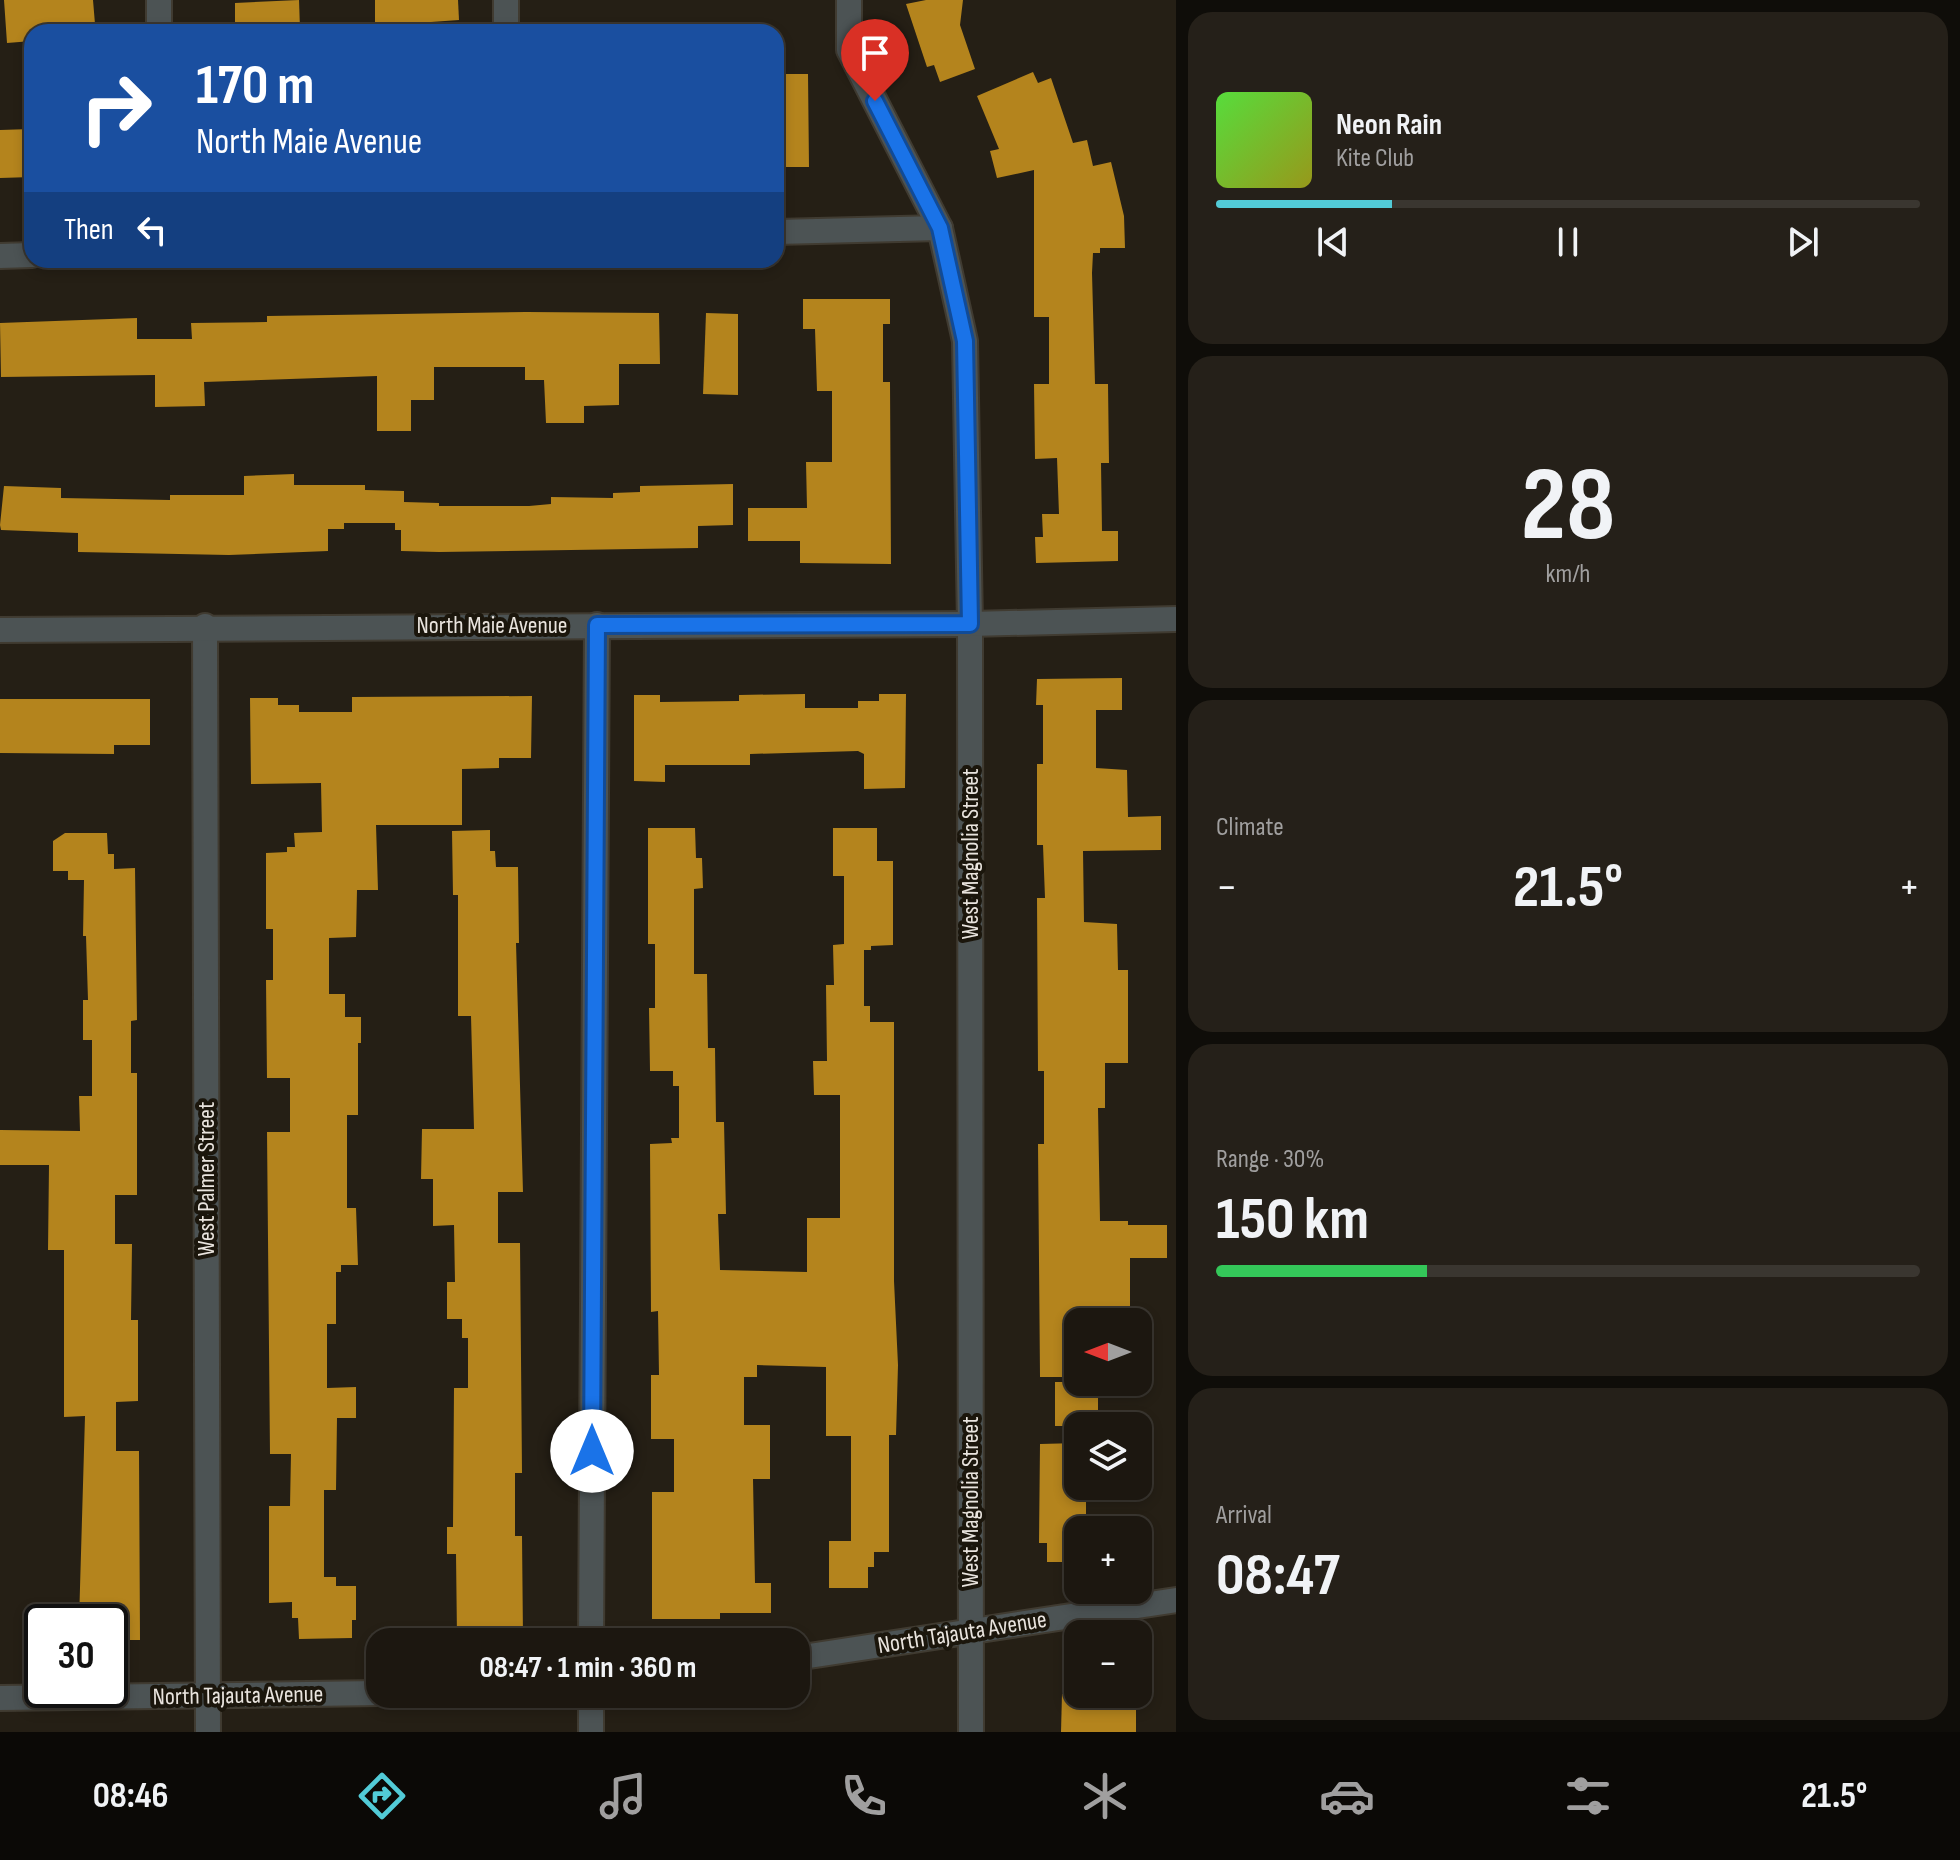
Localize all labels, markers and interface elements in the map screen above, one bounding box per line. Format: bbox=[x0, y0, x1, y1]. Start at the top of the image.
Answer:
pin bbox=[841, 19, 909, 101]
icon: arrive bbox=[853, 31, 897, 75]
text: 170 m bbox=[196, 53, 314, 120]
icon: right bbox=[64, 56, 168, 160]
text: Neon Rain bbox=[1336, 107, 1442, 143]
text: North Maie Avenue bbox=[196, 121, 422, 164]
text: Kite Club bbox=[1336, 143, 1414, 174]
icon: left bbox=[130, 208, 174, 252]
text: Then bbox=[64, 212, 114, 248]
icon: previous bbox=[1311, 220, 1355, 264]
icon: pause bbox=[1546, 220, 1590, 264]
icon: next bbox=[1781, 220, 1825, 264]
text: 28 bbox=[1521, 444, 1615, 569]
text: km/h bbox=[1546, 559, 1590, 590]
street label: North Maie Avenue bbox=[417, 611, 567, 640]
street label: West Magnolia Street bbox=[956, 768, 985, 940]
text: Climate bbox=[1216, 812, 1284, 843]
text: 21.5° bbox=[1513, 852, 1623, 924]
text: − bbox=[1216, 861, 1238, 914]
text: + bbox=[1898, 861, 1920, 914]
street label: West Palmer Street bbox=[192, 1102, 221, 1256]
text: Range · 30% bbox=[1216, 1144, 1324, 1175]
text: 150 km bbox=[1216, 1184, 1369, 1256]
north arrow bbox=[1064, 1308, 1152, 1396]
map controls bbox=[1064, 1308, 1152, 1708]
position arrow bbox=[550, 1409, 634, 1493]
button: layers bbox=[1064, 1412, 1152, 1500]
street label: West Magnolia Street bbox=[956, 1416, 985, 1588]
text: Arrival bbox=[1216, 1500, 1272, 1531]
button: + bbox=[1064, 1516, 1152, 1604]
text: 08:47 bbox=[1216, 1540, 1340, 1612]
speed limit sign: 30 bbox=[24, 1604, 128, 1708]
street label: North Tajauta Avenue bbox=[876, 1605, 1049, 1660]
button: − bbox=[1064, 1620, 1152, 1708]
text: 08:47 · 1 min · 360 m bbox=[479, 1650, 697, 1686]
street label: North Tajauta Avenue bbox=[152, 1680, 324, 1711]
icon: directions bbox=[354, 1768, 410, 1824]
icon: music bbox=[595, 1768, 651, 1824]
icon: phone bbox=[836, 1768, 892, 1824]
icon: climate bbox=[1077, 1768, 1133, 1824]
icon: car bbox=[1319, 1768, 1375, 1824]
icon: filters bbox=[1560, 1768, 1616, 1824]
text: 08:46 bbox=[93, 1775, 168, 1818]
text: 21.5° bbox=[1801, 1775, 1867, 1818]

